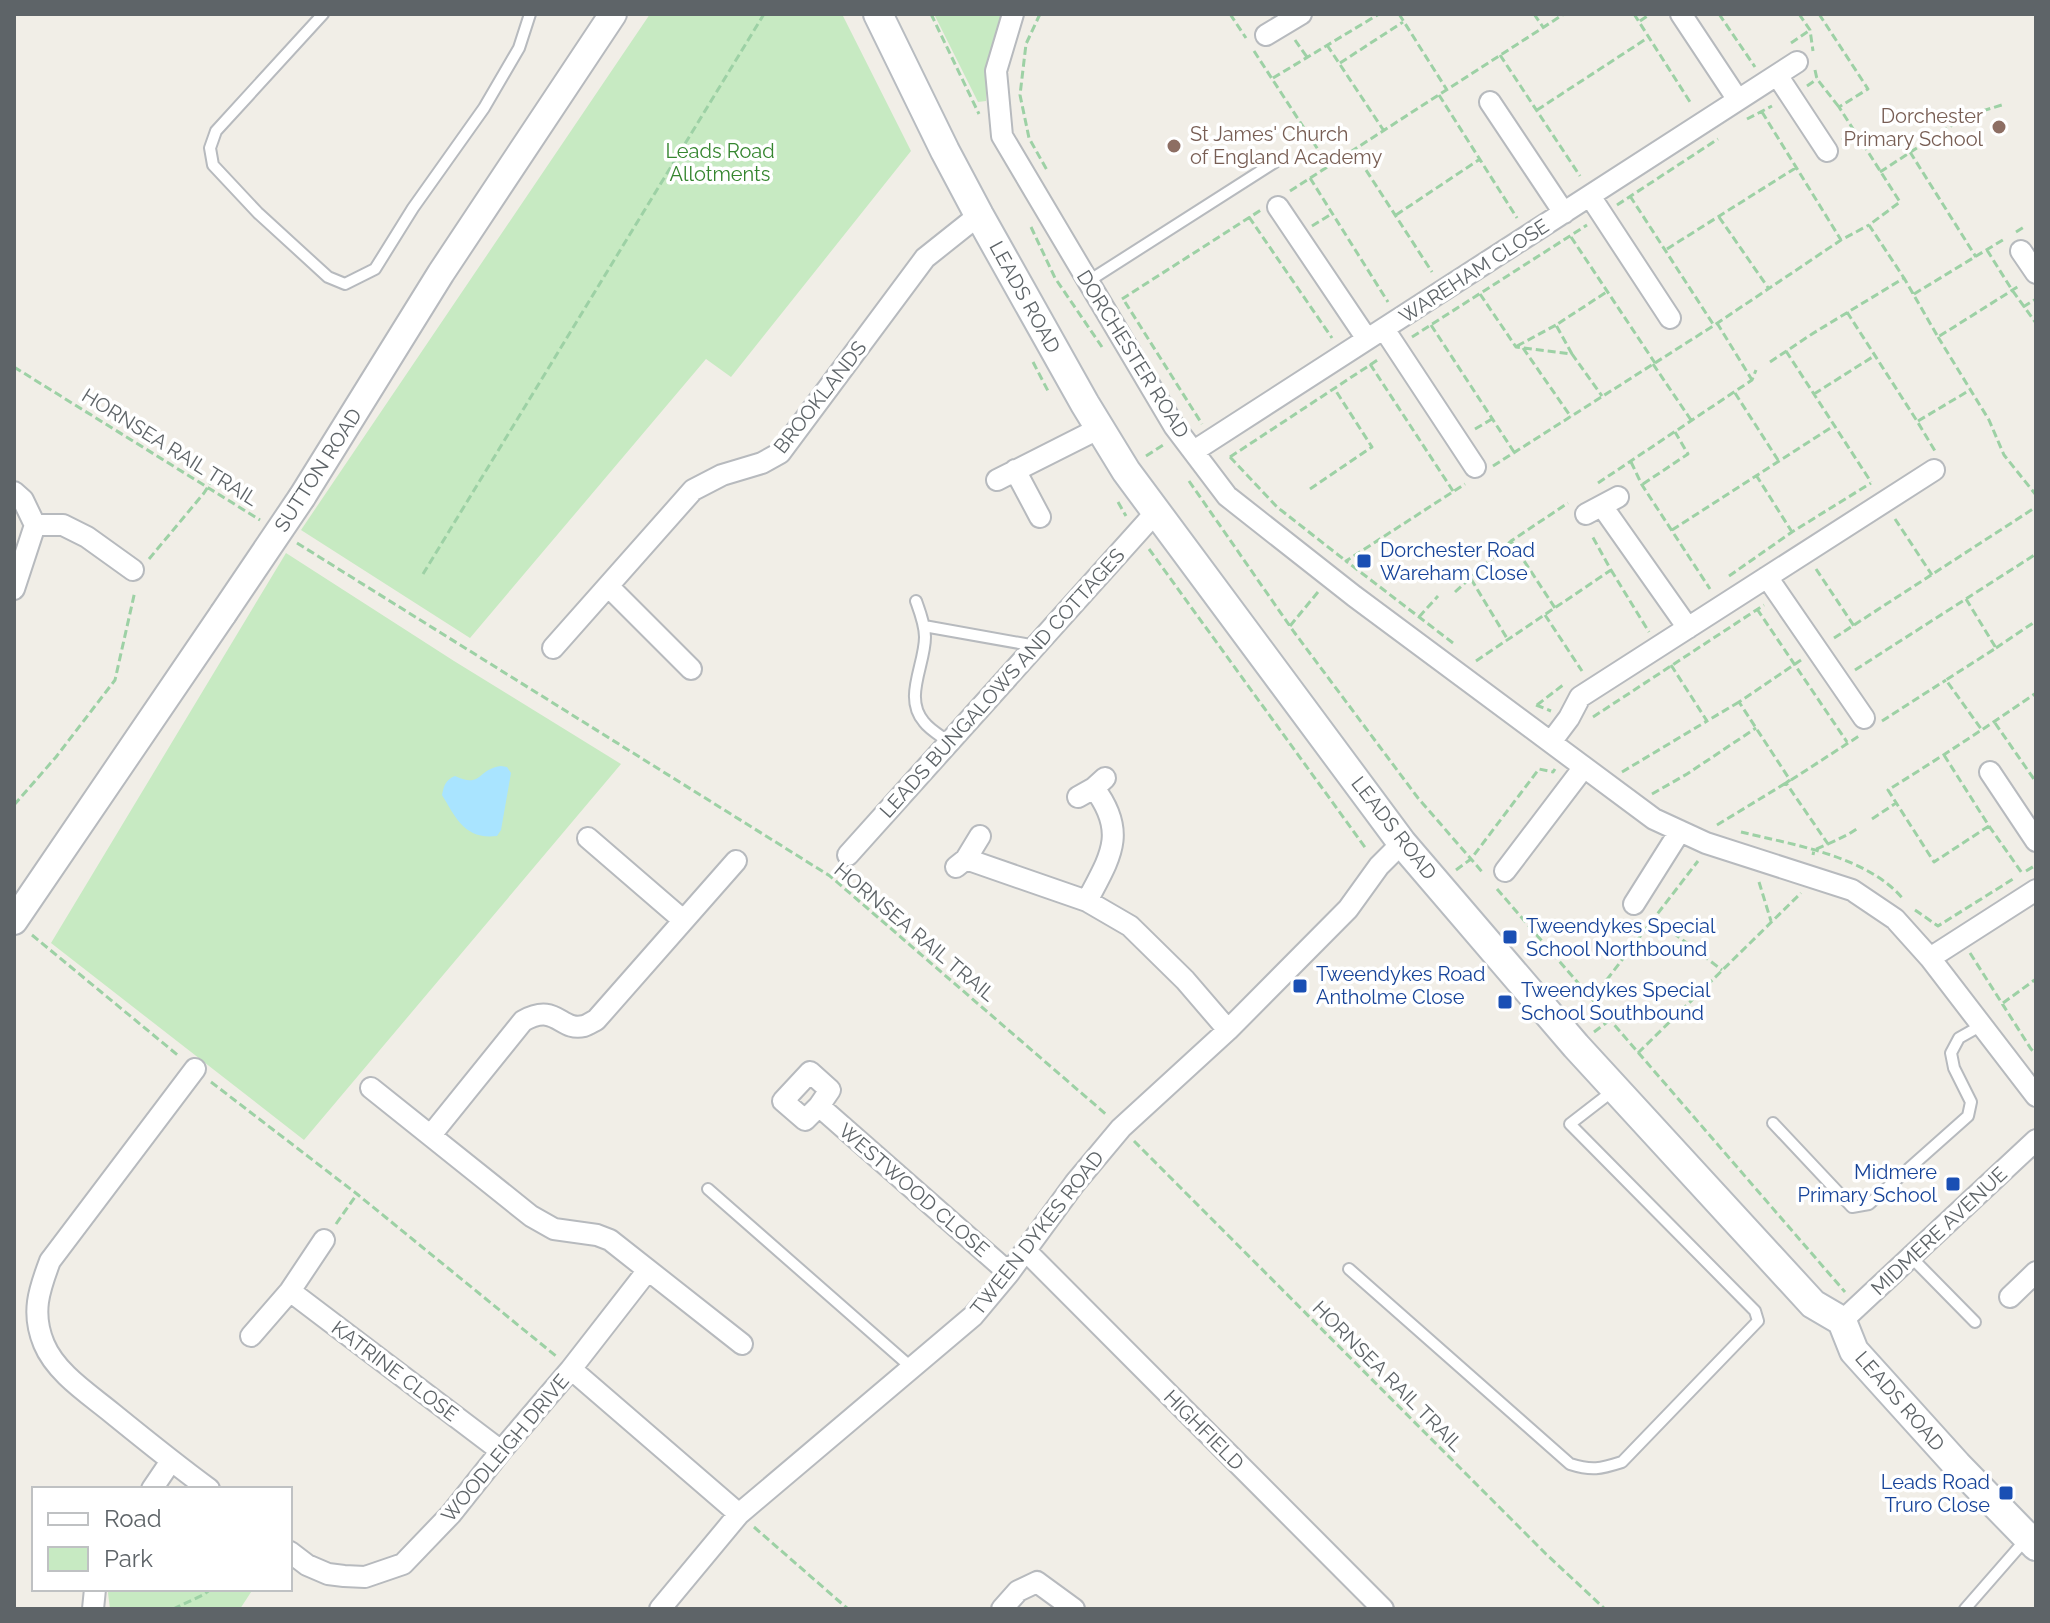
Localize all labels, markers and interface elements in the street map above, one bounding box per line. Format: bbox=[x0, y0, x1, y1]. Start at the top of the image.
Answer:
place label: Dorchester Primary School bbox=[1843, 104, 1984, 151]
marker: Dorchester Primary School bbox=[1990, 118, 2008, 136]
place label: St James' Church of England Academy bbox=[1190, 122, 1382, 169]
marker: St James' Church of England Academy bbox=[1165, 137, 1183, 155]
park label: Leads Road Allotments bbox=[665, 139, 775, 186]
street label: WAREHAM CLOSE bbox=[1395, 214, 1553, 328]
street label: LEADS ROAD bbox=[984, 237, 1066, 357]
street label: DORCHESTER ROAD bbox=[1072, 266, 1194, 442]
street label: BROOKLANDS bbox=[769, 336, 871, 458]
street label: HORNSEA RAIL TRAIL bbox=[78, 383, 263, 511]
street label: SUTTON ROAD bbox=[269, 404, 367, 536]
place label: Dorchester Road Wareham Close bbox=[1380, 538, 1535, 585]
street label: LEADS BUNGALOWS AND COTTAGES bbox=[875, 543, 1129, 823]
marker: Dorchester Road Wareham Close bbox=[1355, 552, 1373, 570]
street label: LEADS ROAD bbox=[1346, 772, 1442, 884]
street label: HORNSEA RAIL TRAIL bbox=[830, 858, 1001, 1007]
place label: Tweendykes Special School Northbound bbox=[1526, 914, 1716, 961]
marker: Tweendykes Special School Northbound bbox=[1501, 928, 1519, 946]
place label: Tweendykes Road Antholme Close bbox=[1316, 962, 1485, 1009]
marker: Tweendykes Road Antholme Close bbox=[1291, 977, 1309, 995]
place label: Tweendykes Special School Southbound bbox=[1521, 978, 1711, 1025]
marker: Tweendykes Special School Southbound bbox=[1496, 993, 1514, 1011]
street label: WESTWOOD CLOSE bbox=[834, 1118, 994, 1262]
street label: TWEEN DYKES ROAD bbox=[965, 1146, 1109, 1320]
place label: Midmere Primary School bbox=[1797, 1160, 1938, 1207]
street label: MIDMERE AVENUE bbox=[1866, 1162, 2012, 1300]
marker: Midmere Primary School bbox=[1944, 1175, 1962, 1193]
street label: HORNSEA RAIL TRAIL bbox=[1308, 1296, 1468, 1456]
street label: KATRINE CLOSE bbox=[327, 1316, 463, 1426]
street label: LEADS ROAD bbox=[1850, 1346, 1950, 1456]
street label: WOODLEIGH DRIVE bbox=[436, 1369, 574, 1527]
street label: HIGHFIELD bbox=[1159, 1385, 1249, 1475]
place label: Leads Road Truro Close bbox=[1881, 1470, 1990, 1517]
marker: Leads Road Truro Close bbox=[1997, 1484, 2015, 1502]
legend bbox=[32, 1487, 292, 1591]
text: Road bbox=[104, 1504, 162, 1533]
text: Park bbox=[104, 1544, 153, 1573]

